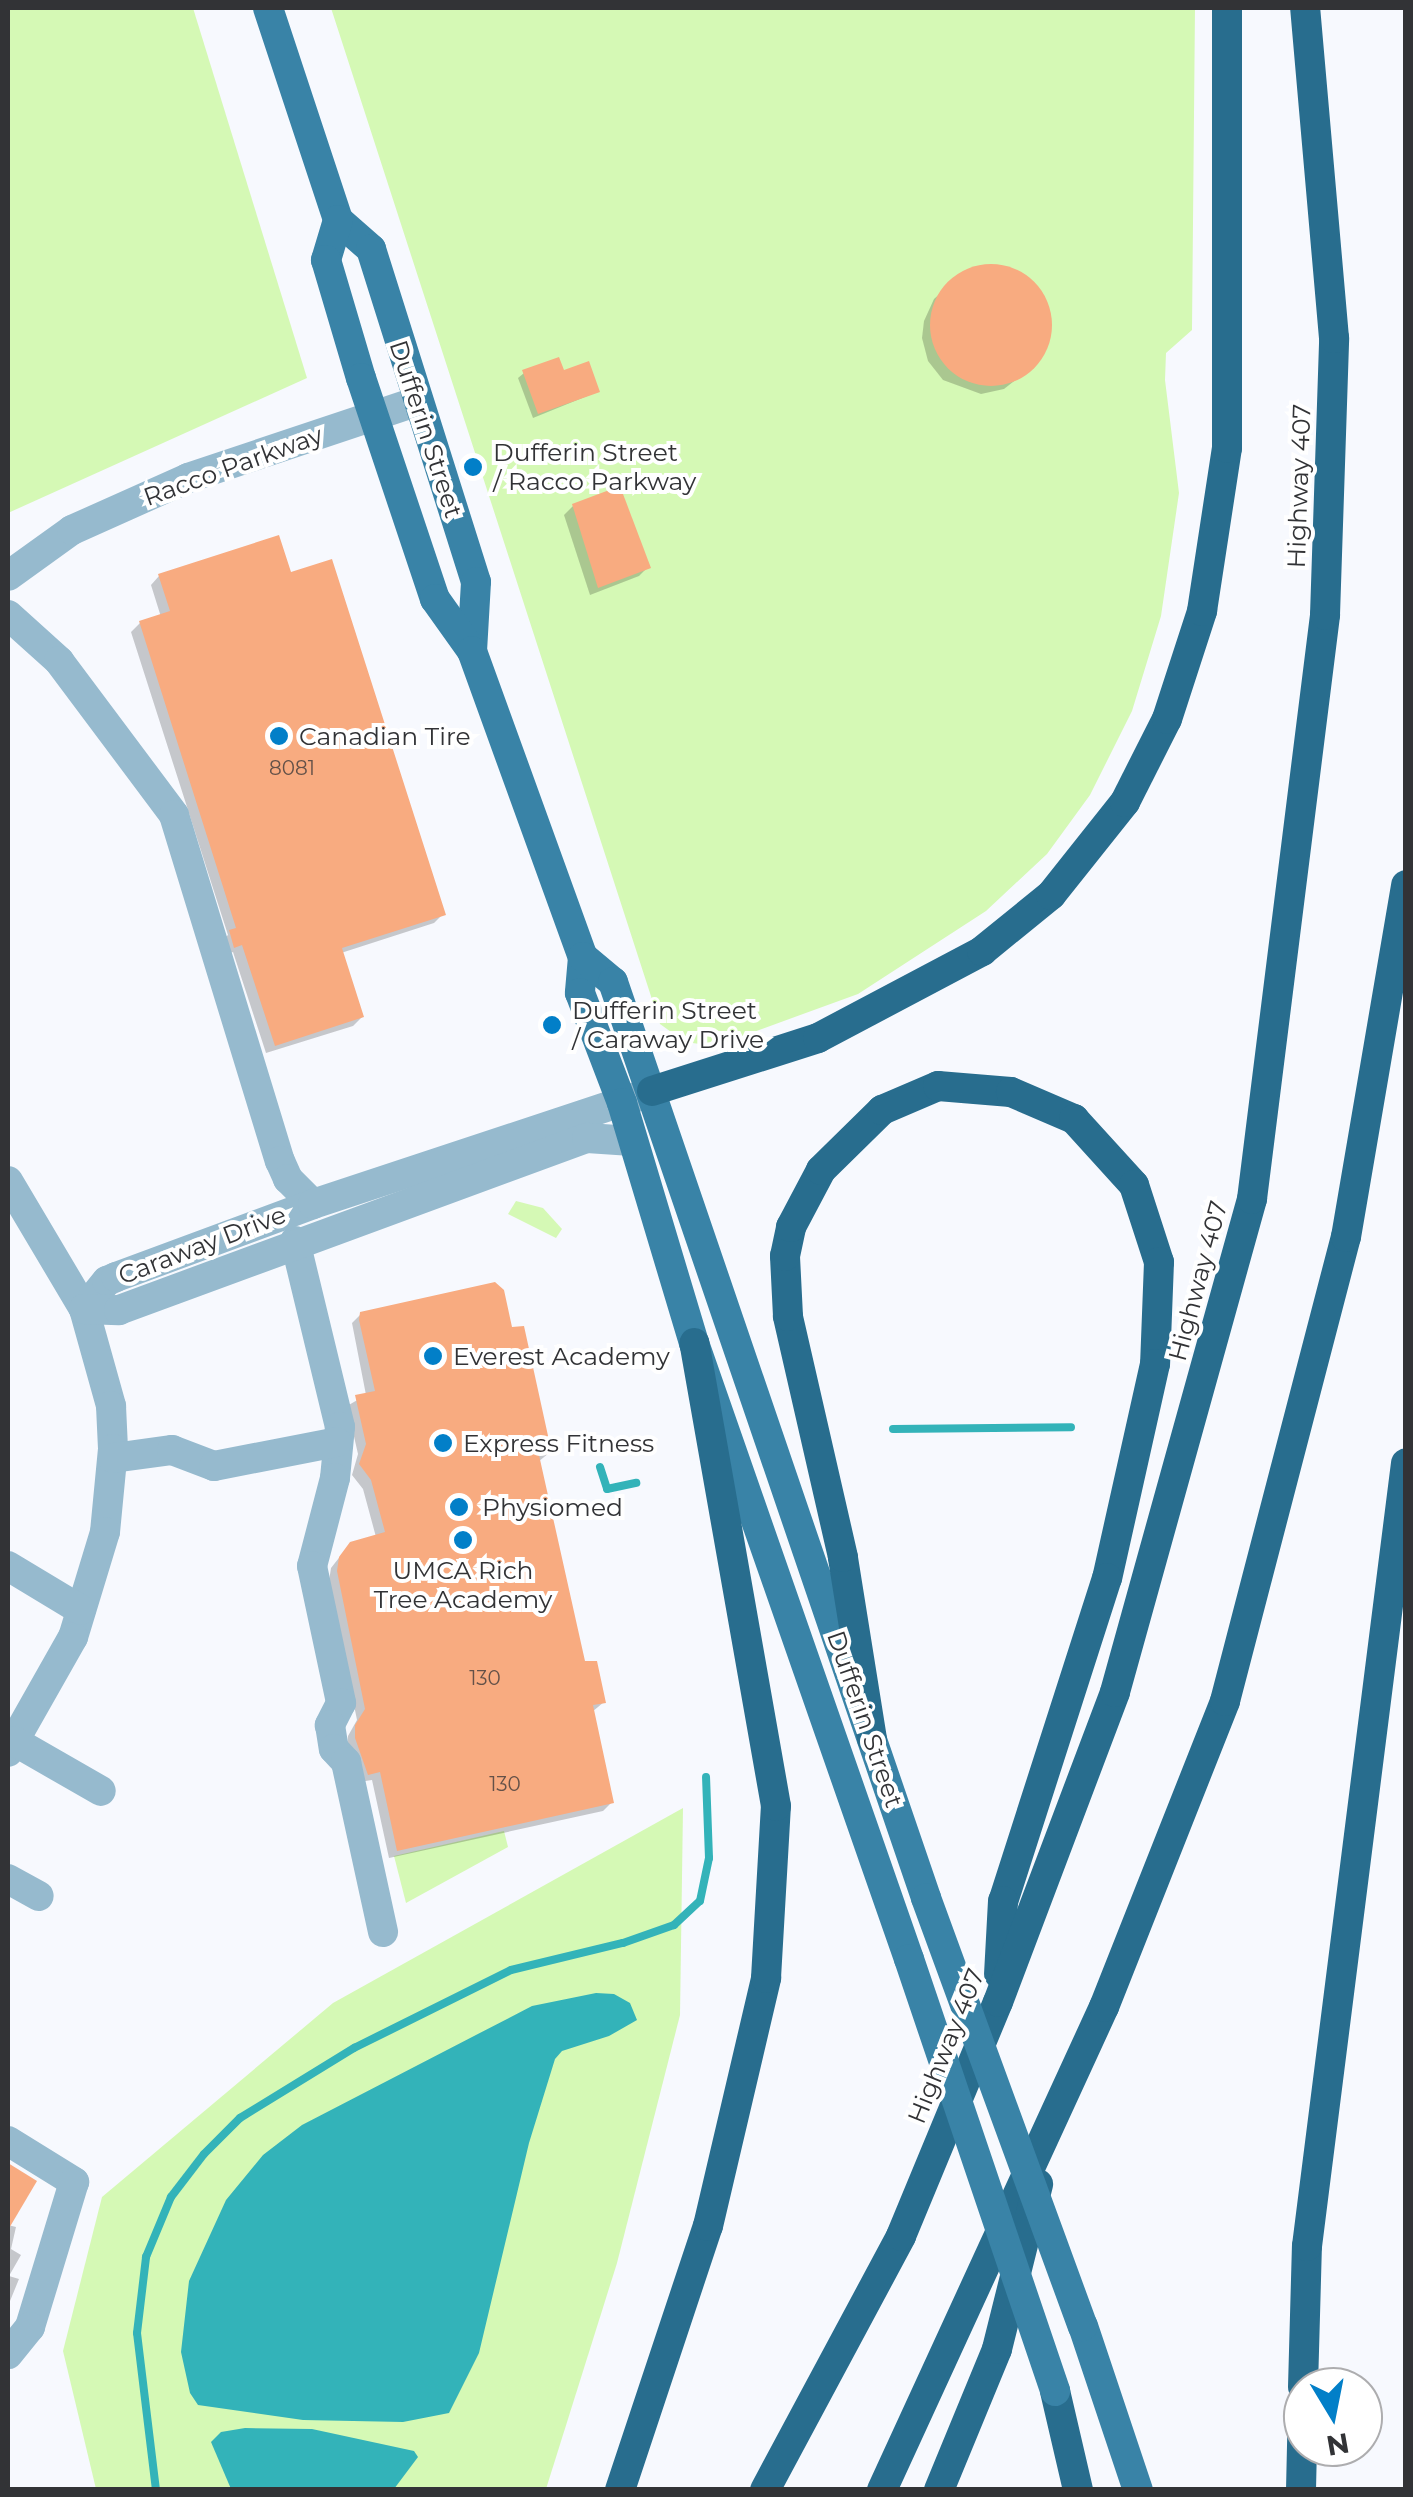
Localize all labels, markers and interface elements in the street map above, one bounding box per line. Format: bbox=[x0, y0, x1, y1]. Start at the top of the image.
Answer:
street label: Dufferin Street bbox=[383, 336, 469, 522]
street label: Highway 407 bbox=[1281, 403, 1317, 569]
street label: Racco Parkway bbox=[139, 420, 327, 512]
place label: Dufferin Street / Racco Parkway bbox=[493, 438, 696, 497]
marker: Dufferin Street / Racco Parkway bbox=[462, 456, 484, 478]
place label: Canadian Tire bbox=[299, 721, 471, 751]
marker: Canadian Tire bbox=[268, 725, 290, 747]
house number: 8081 bbox=[269, 756, 315, 780]
place label: Dufferin Street / Caraway Drive bbox=[572, 996, 764, 1055]
marker: Dufferin Street / Caraway Drive bbox=[541, 1014, 563, 1036]
street label: Highway 407 bbox=[1162, 1198, 1234, 1364]
street label: Caraway Drive bbox=[114, 1199, 290, 1291]
place label: Everest Academy bbox=[453, 1341, 670, 1371]
marker: Everest Academy bbox=[422, 1345, 444, 1367]
place label: Express Fitness bbox=[463, 1428, 654, 1458]
marker: Express Fitness bbox=[432, 1432, 454, 1454]
place label: Physiomed bbox=[482, 1492, 623, 1522]
marker: Physiomed bbox=[446, 1494, 472, 1520]
marker: UMCA Rich Tree Academy bbox=[452, 1529, 474, 1551]
place label: UMCA Rich Tree Academy bbox=[374, 1556, 552, 1615]
street label: Dufferin Street bbox=[821, 1627, 909, 1811]
house number: 130 bbox=[469, 1666, 501, 1690]
house number: 130 bbox=[489, 1772, 521, 1796]
street label: Highway 407 bbox=[901, 1964, 991, 2128]
north arrow bbox=[1283, 2367, 1383, 2467]
text: N bbox=[1324, 2426, 1352, 2463]

